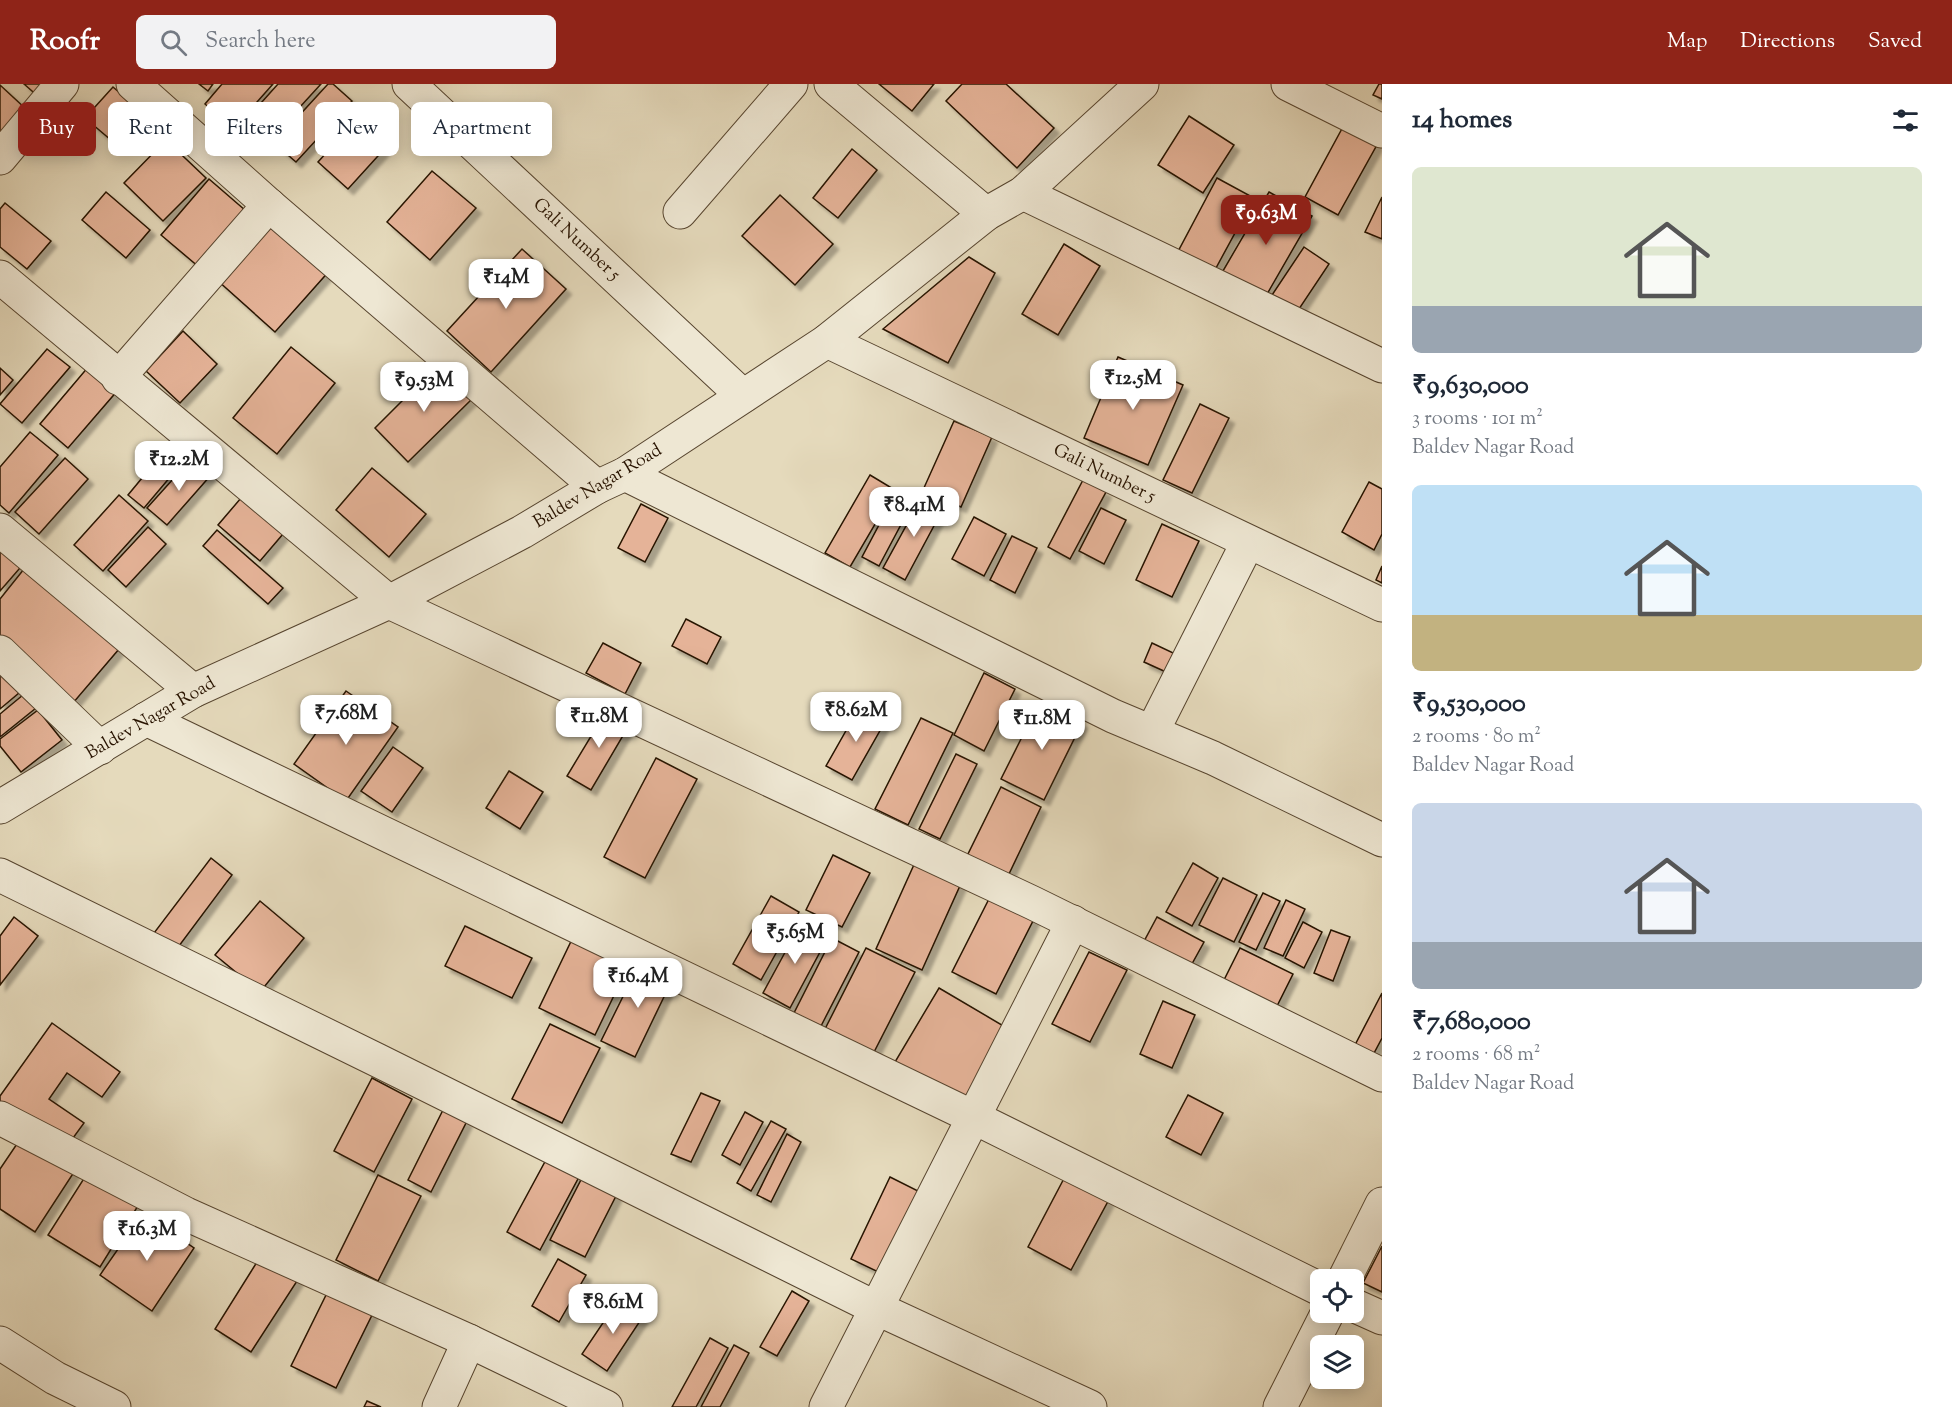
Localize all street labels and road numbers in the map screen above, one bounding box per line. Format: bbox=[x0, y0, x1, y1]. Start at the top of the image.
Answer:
street label: Gali Number 5 bbox=[526, 193, 626, 287]
street label: Baldev Nagar Road bbox=[529, 438, 667, 536]
street label: Gali Number 5 bbox=[1048, 438, 1160, 510]
street label: Baldev Nagar Road bbox=[81, 671, 221, 767]

